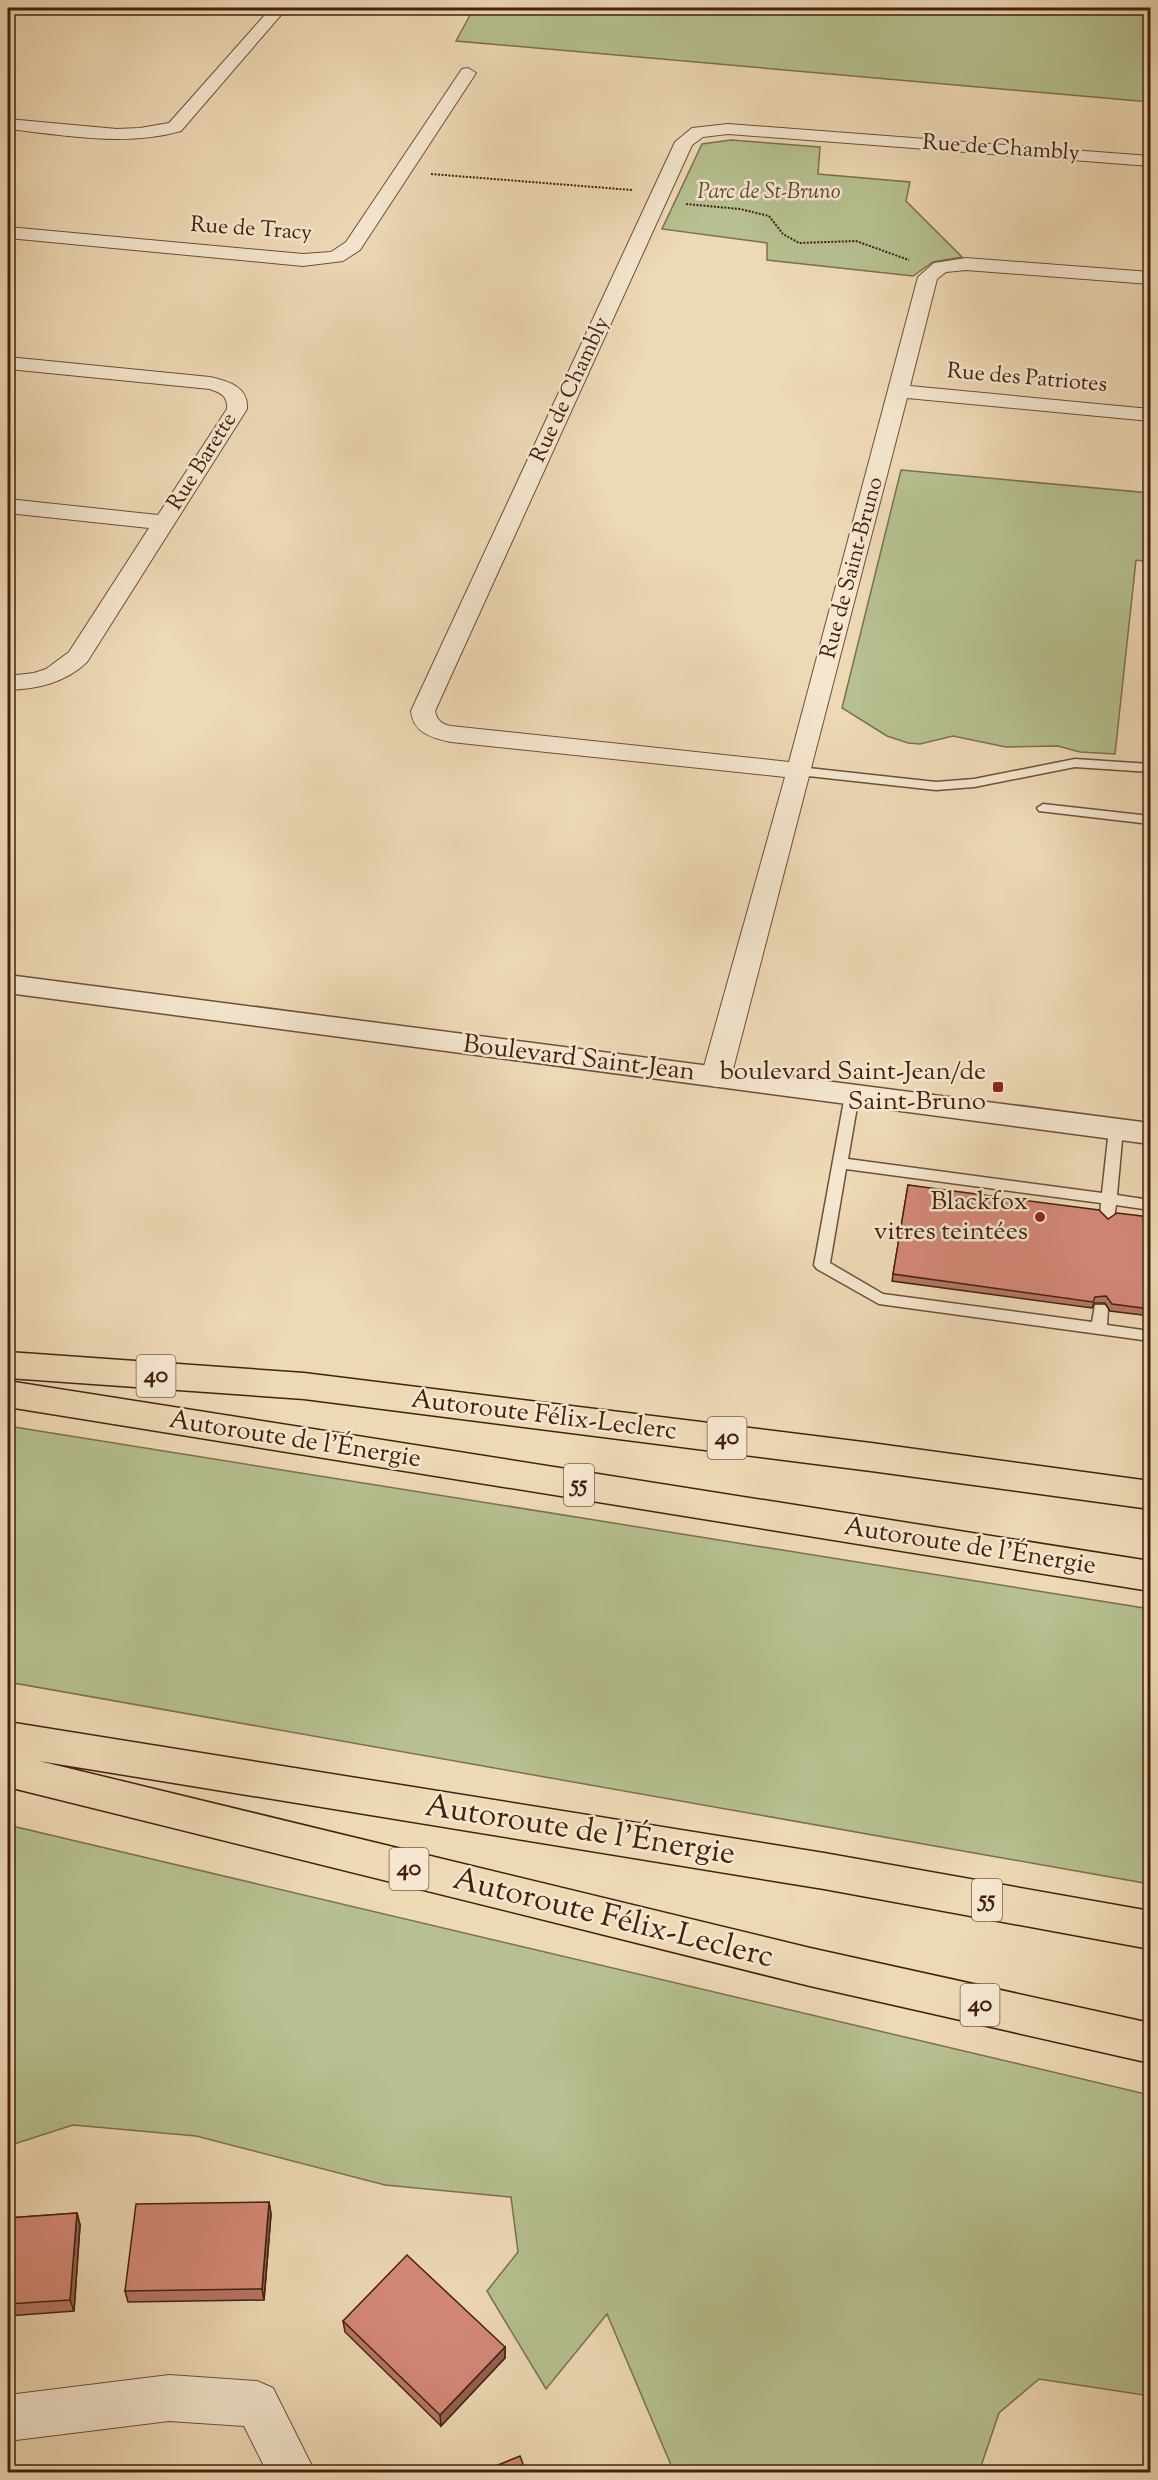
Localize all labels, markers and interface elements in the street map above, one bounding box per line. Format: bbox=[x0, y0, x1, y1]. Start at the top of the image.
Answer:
street label: Rue de Chambly bbox=[921, 128, 1081, 170]
park label: Parc de St-Bruno bbox=[698, 177, 841, 209]
street label: Rue de Tracy bbox=[189, 210, 313, 250]
street label: Rue de Chambly bbox=[523, 312, 619, 468]
street label: Rue des Patriotes bbox=[945, 356, 1109, 402]
street label: Rue Barette bbox=[160, 407, 246, 517]
street label: Rue de Saint-Bruno bbox=[813, 474, 893, 662]
street label: Boulevard Saint-Jean bbox=[461, 1026, 697, 1092]
place label: boulevard Saint-Jean/de Saint-Bruno bbox=[720, 1054, 986, 1121]
marker: boulevard Saint-Jean/de Saint-Bruno bbox=[991, 1080, 1005, 1094]
place label: Blackfox vitres teintées bbox=[874, 1184, 1028, 1251]
marker: Blackfox vitres teintées bbox=[1033, 1210, 1047, 1224]
road number: 40 bbox=[136, 1355, 176, 1397]
street label: Autoroute Félix-Leclerc bbox=[409, 1381, 679, 1451]
street label: Autoroute de l'Énergie bbox=[166, 1402, 424, 1478]
road number: 40 bbox=[708, 1417, 746, 1459]
road number: 55 bbox=[564, 1464, 594, 1506]
street label: Autoroute de l'Énergie bbox=[841, 1509, 1099, 1585]
street label: Autoroute de l'Énergie bbox=[422, 1784, 738, 1878]
road number: 40 bbox=[390, 1848, 428, 1890]
street label: Autoroute Félix-Leclerc bbox=[448, 1857, 778, 1981]
road number: 55 bbox=[972, 1879, 1002, 1921]
road number: 40 bbox=[960, 1984, 1000, 2026]

